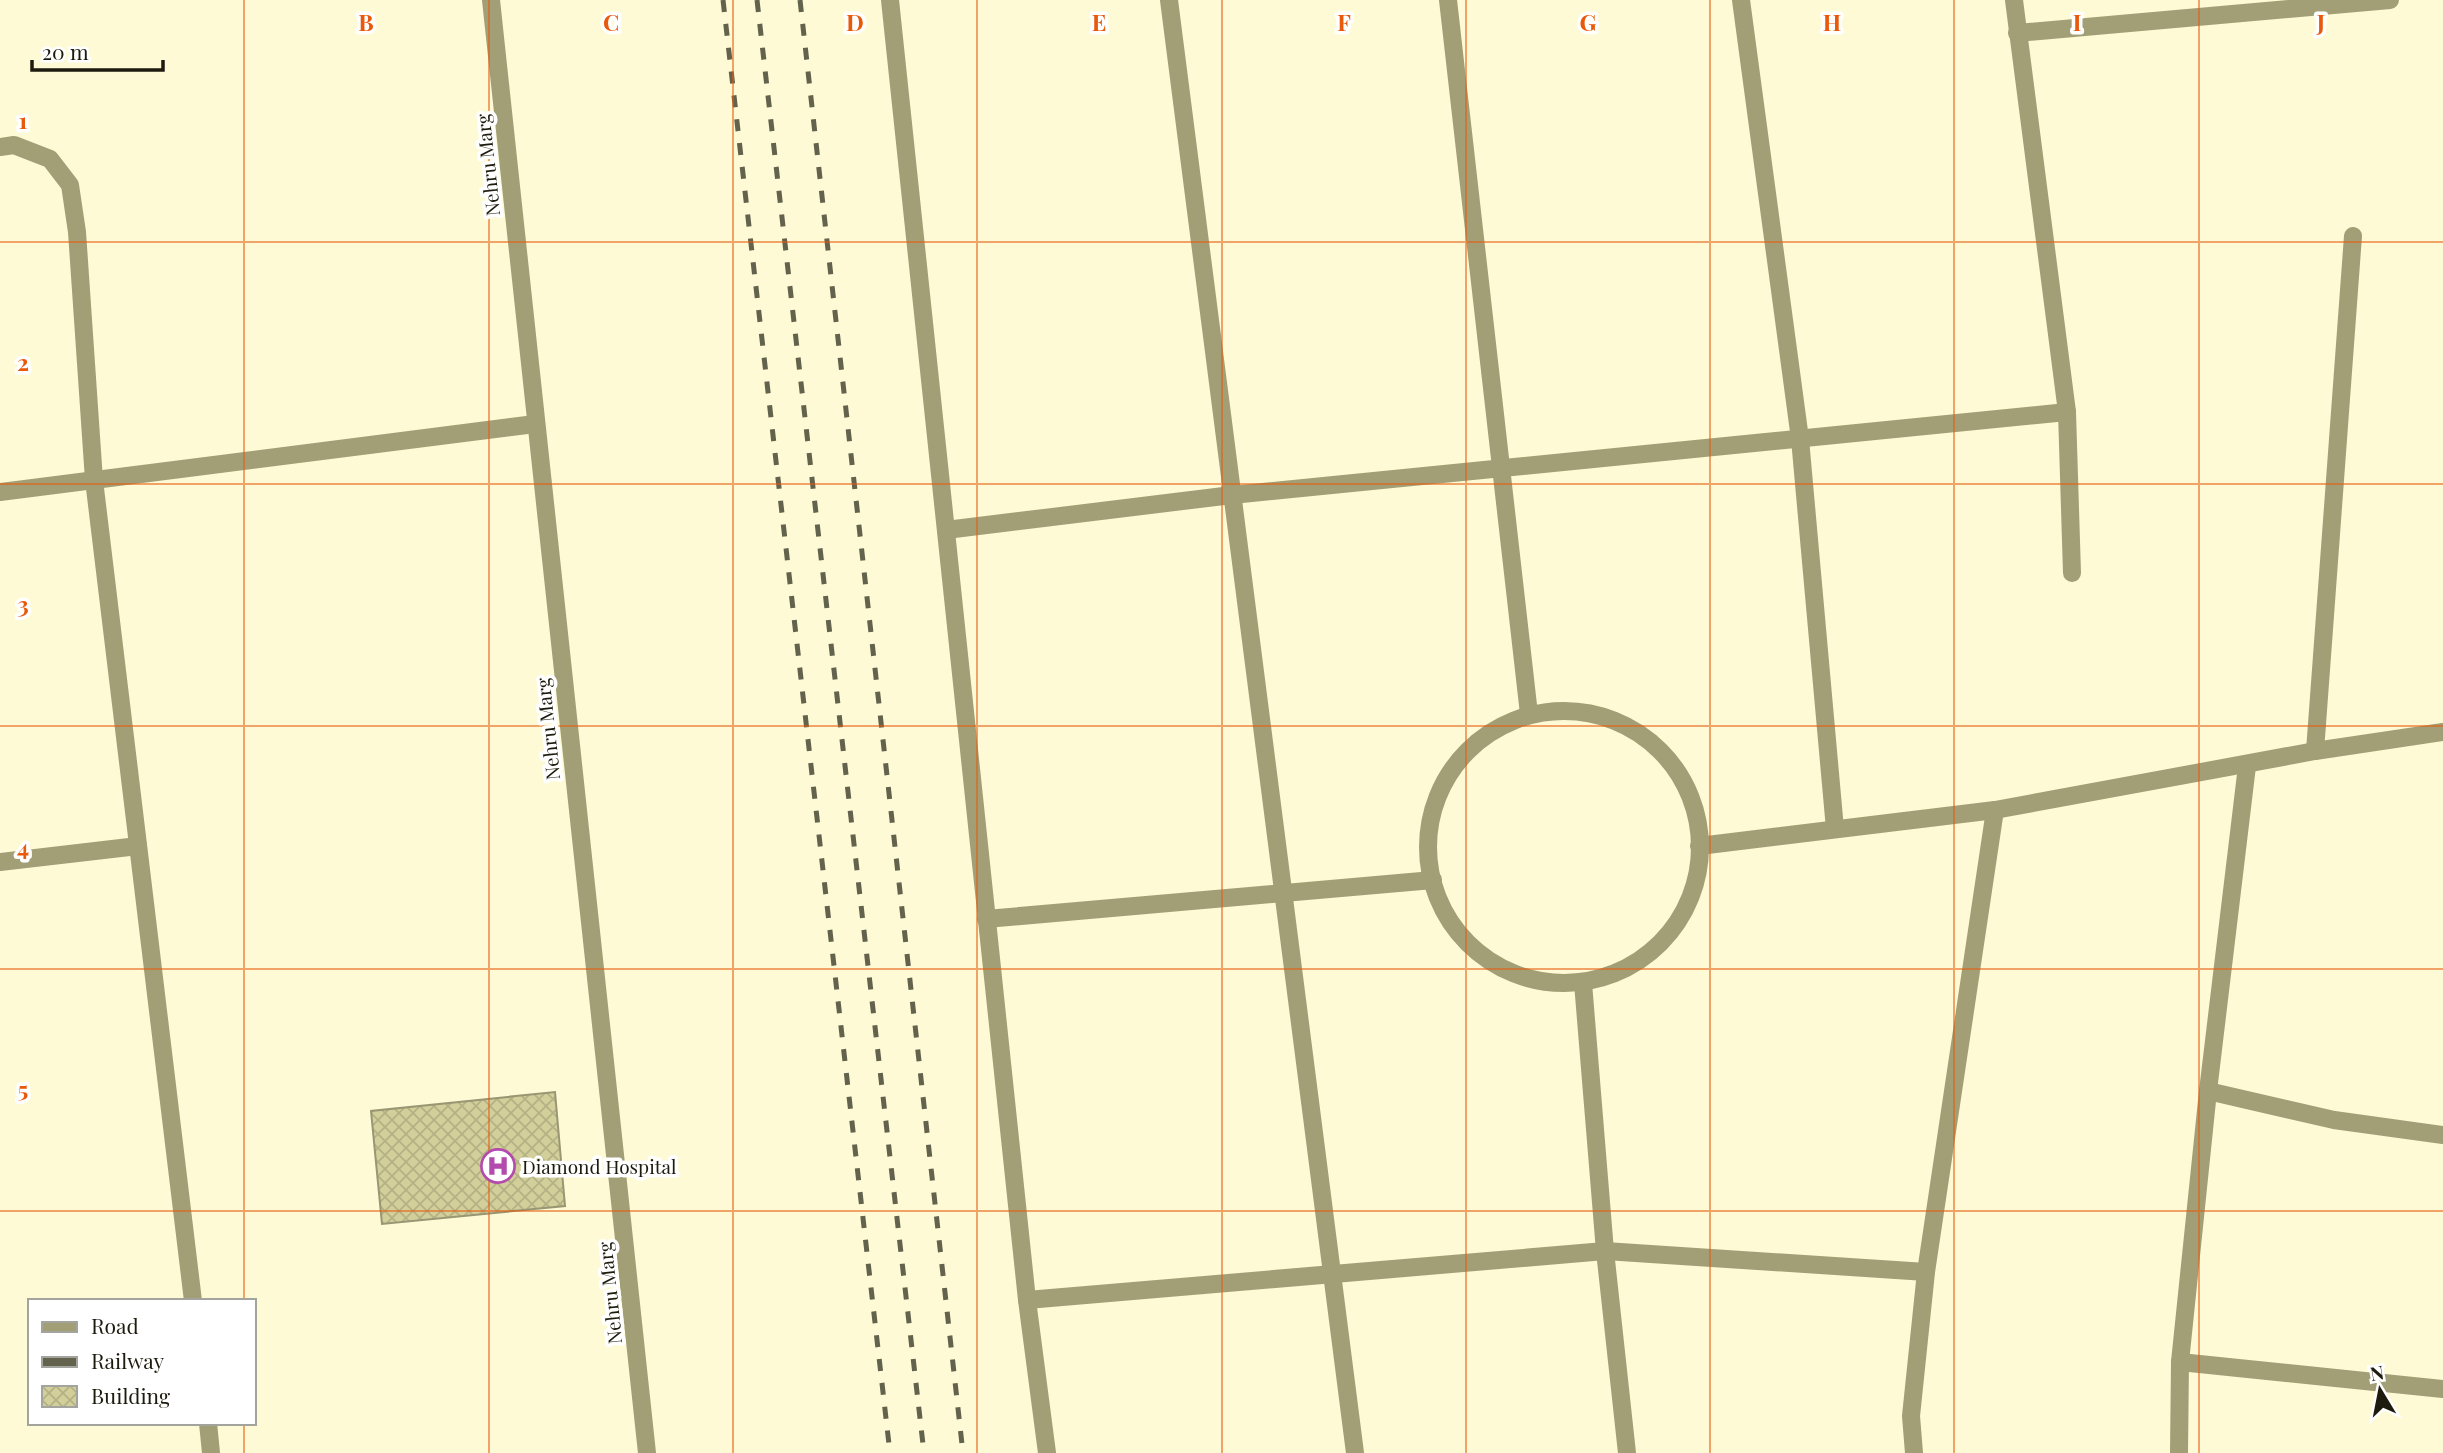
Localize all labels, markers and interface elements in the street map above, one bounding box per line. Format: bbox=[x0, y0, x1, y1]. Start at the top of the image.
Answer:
text: B bbox=[358, 6, 374, 37]
text: C bbox=[603, 6, 619, 37]
text: D bbox=[846, 6, 864, 37]
text: E bbox=[1092, 6, 1106, 37]
text: F bbox=[1337, 6, 1351, 37]
text: G bbox=[1580, 6, 1597, 37]
text: H bbox=[1823, 6, 1841, 37]
text: I bbox=[2073, 6, 2081, 37]
text: J bbox=[2316, 6, 2325, 37]
scale bar bbox=[32, 28, 163, 72]
text: 20 m bbox=[42, 37, 89, 65]
text: 1 bbox=[19, 104, 28, 135]
street label: Nehru Marg bbox=[469, 113, 505, 217]
text: 2 bbox=[17, 346, 29, 377]
text: 3 bbox=[17, 588, 29, 619]
street label: Nehru Marg bbox=[529, 677, 565, 781]
text: 4 bbox=[17, 831, 29, 862]
text: 5 bbox=[18, 1073, 28, 1104]
hospital icon: Diamond Hospital bbox=[479, 1147, 517, 1185]
place label: Diamond Hospital bbox=[522, 1153, 677, 1179]
street label: Nehru Marg bbox=[591, 1241, 627, 1345]
legend bbox=[28, 1299, 256, 1425]
text: Road bbox=[91, 1311, 139, 1339]
text: Railway bbox=[91, 1346, 165, 1374]
north arrow bbox=[2345, 1355, 2415, 1425]
text: N bbox=[2368, 1358, 2386, 1386]
text: Building bbox=[91, 1381, 170, 1409]

